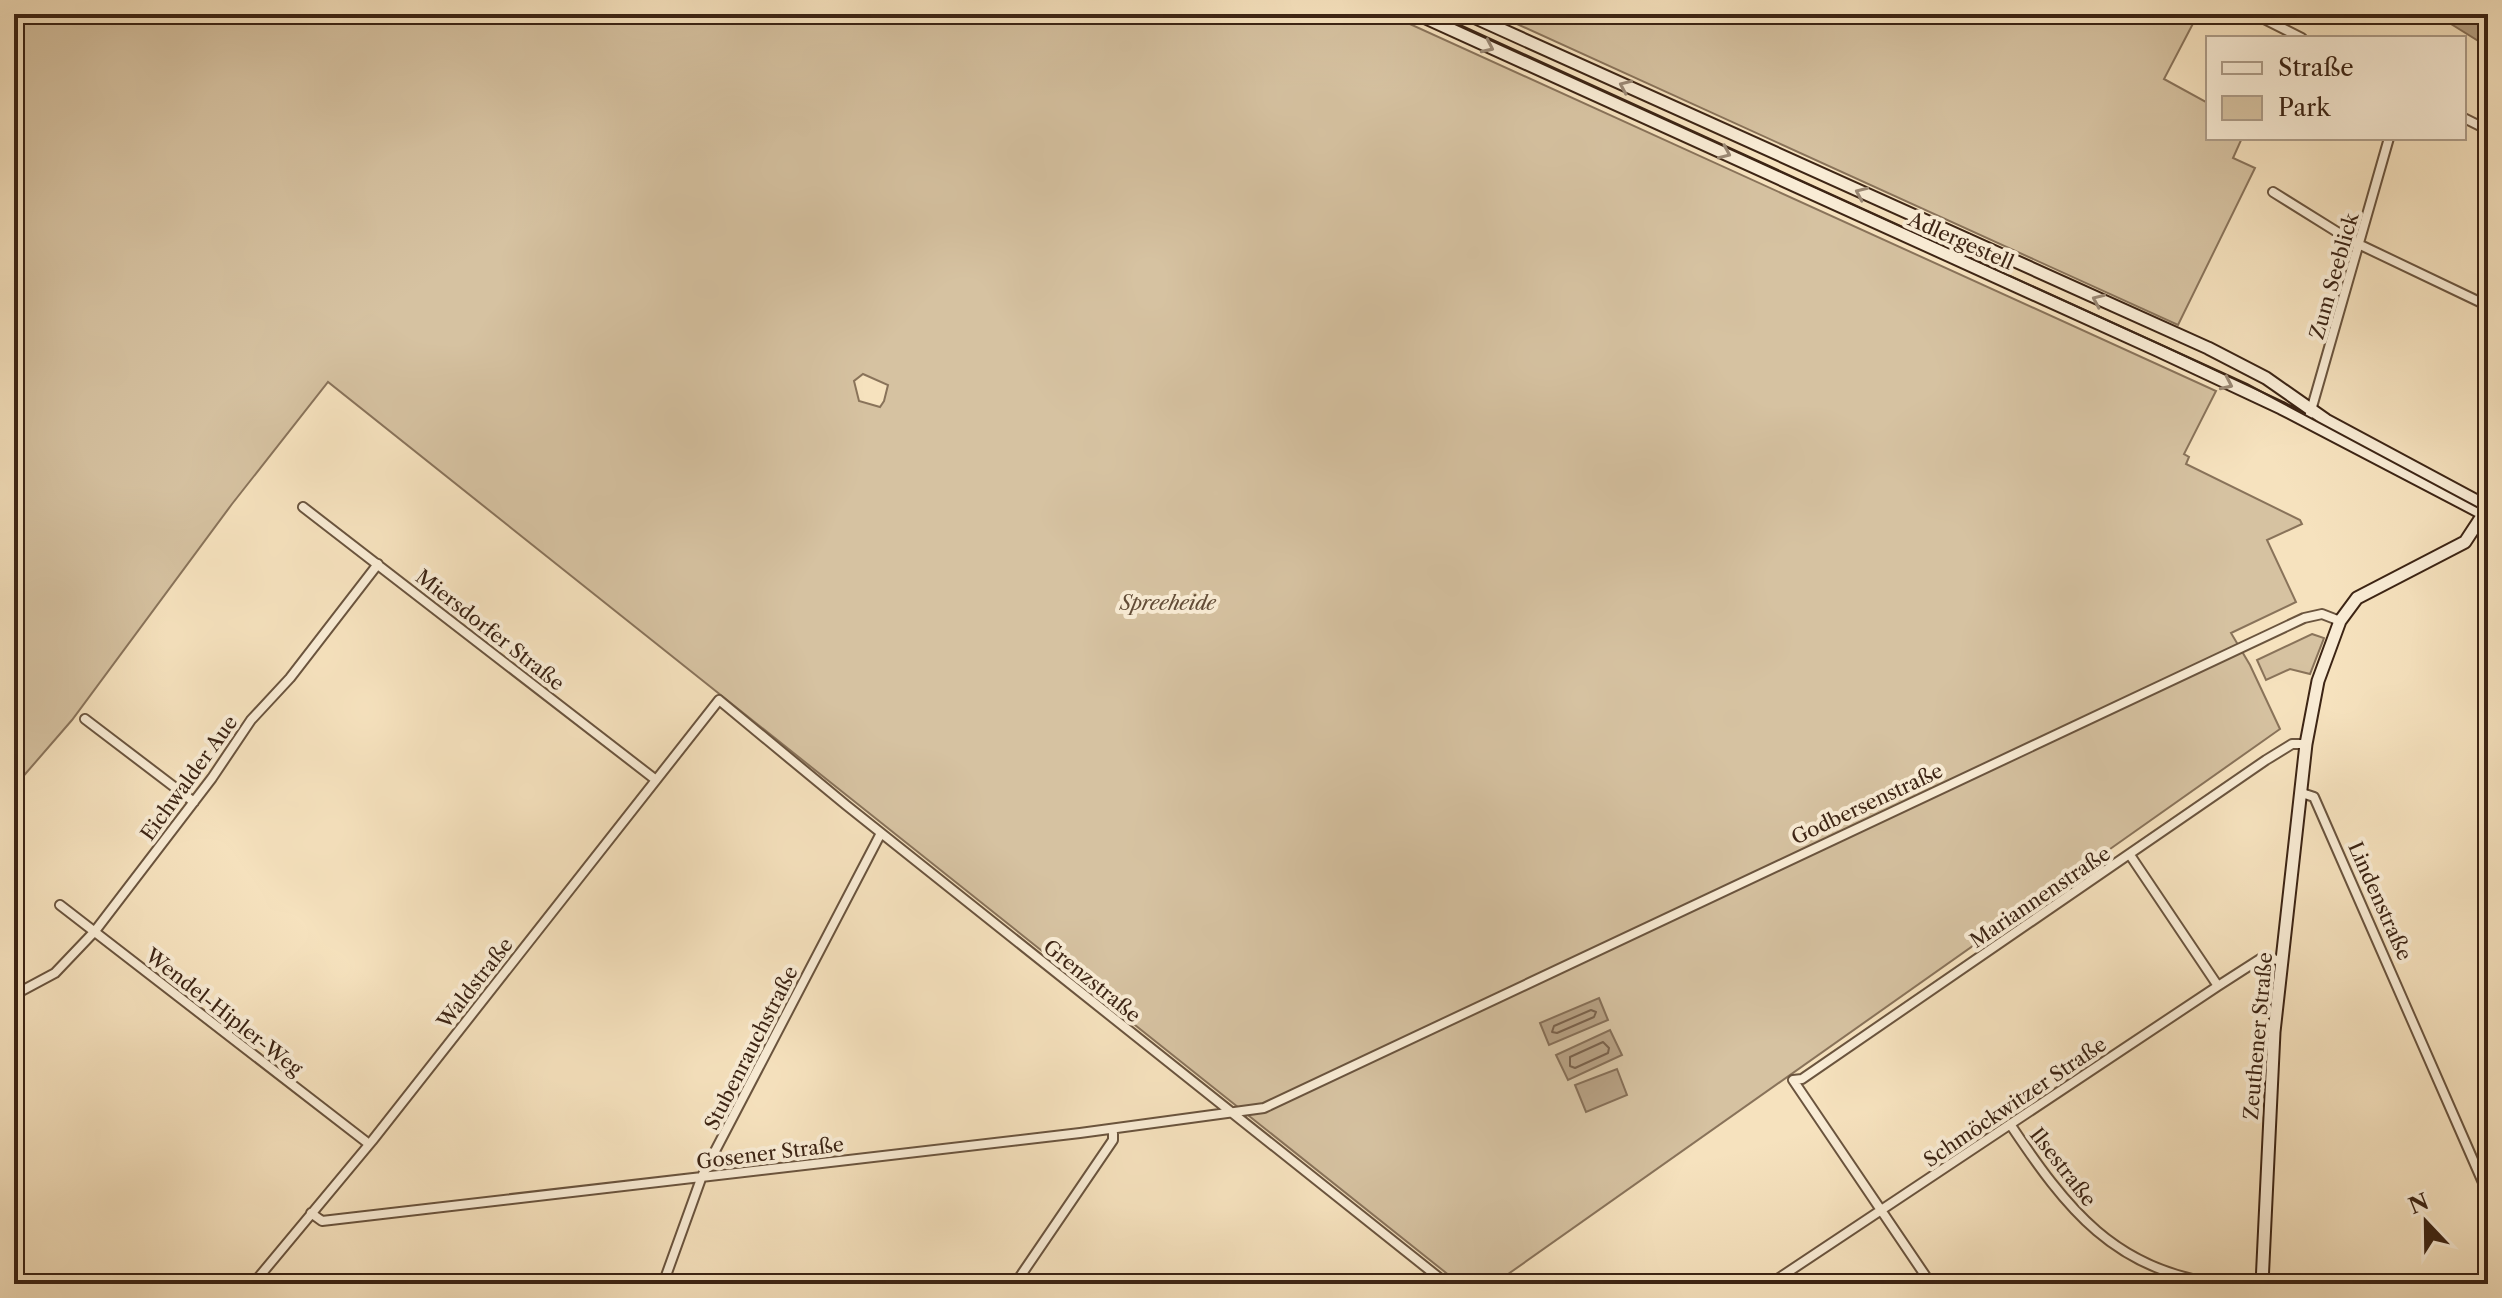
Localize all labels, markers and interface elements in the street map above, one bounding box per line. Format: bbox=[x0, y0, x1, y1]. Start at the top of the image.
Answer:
legend bbox=[2206, 36, 2466, 140]
one-way arrow bbox=[1480, 37, 1495, 53]
text: Straße bbox=[2278, 53, 2354, 82]
one-way arrow bbox=[1618, 79, 1633, 95]
text: Park bbox=[2278, 93, 2331, 122]
one-way arrow bbox=[1716, 144, 1731, 160]
one-way arrow bbox=[1855, 187, 1870, 203]
street label: Adlergestell bbox=[1904, 207, 2017, 275]
street label: Zum Seeblick bbox=[2305, 209, 2364, 342]
one-way arrow bbox=[2092, 294, 2106, 310]
one-way arrow bbox=[2218, 374, 2233, 390]
street label: Miersdorfer Straße bbox=[411, 565, 569, 695]
park label: Spreeheide bbox=[1119, 591, 1217, 615]
street label: Eichwalder Aue bbox=[136, 711, 242, 845]
street label: Godbersenstraße bbox=[1787, 758, 1947, 850]
street label: Lindenstraße bbox=[2343, 838, 2417, 964]
street label: Mariannenstraße bbox=[1965, 841, 2115, 953]
street label: Waldstraße bbox=[432, 933, 518, 1034]
street label: Grenzstraße bbox=[1039, 935, 1145, 1027]
street label: Wendel-Hipler-Weg bbox=[140, 943, 308, 1081]
street label: Zeuthener Straße bbox=[2239, 951, 2277, 1121]
street label: Stubenrauchstraße bbox=[699, 962, 803, 1134]
street label: Schmöckwitzer Straße bbox=[1919, 1032, 2111, 1172]
street label: Ilsestraße bbox=[2025, 1123, 2101, 1211]
street label: Gosener Straße bbox=[695, 1132, 845, 1174]
north arrow bbox=[2386, 1182, 2466, 1262]
text: N bbox=[2405, 1188, 2433, 1220]

